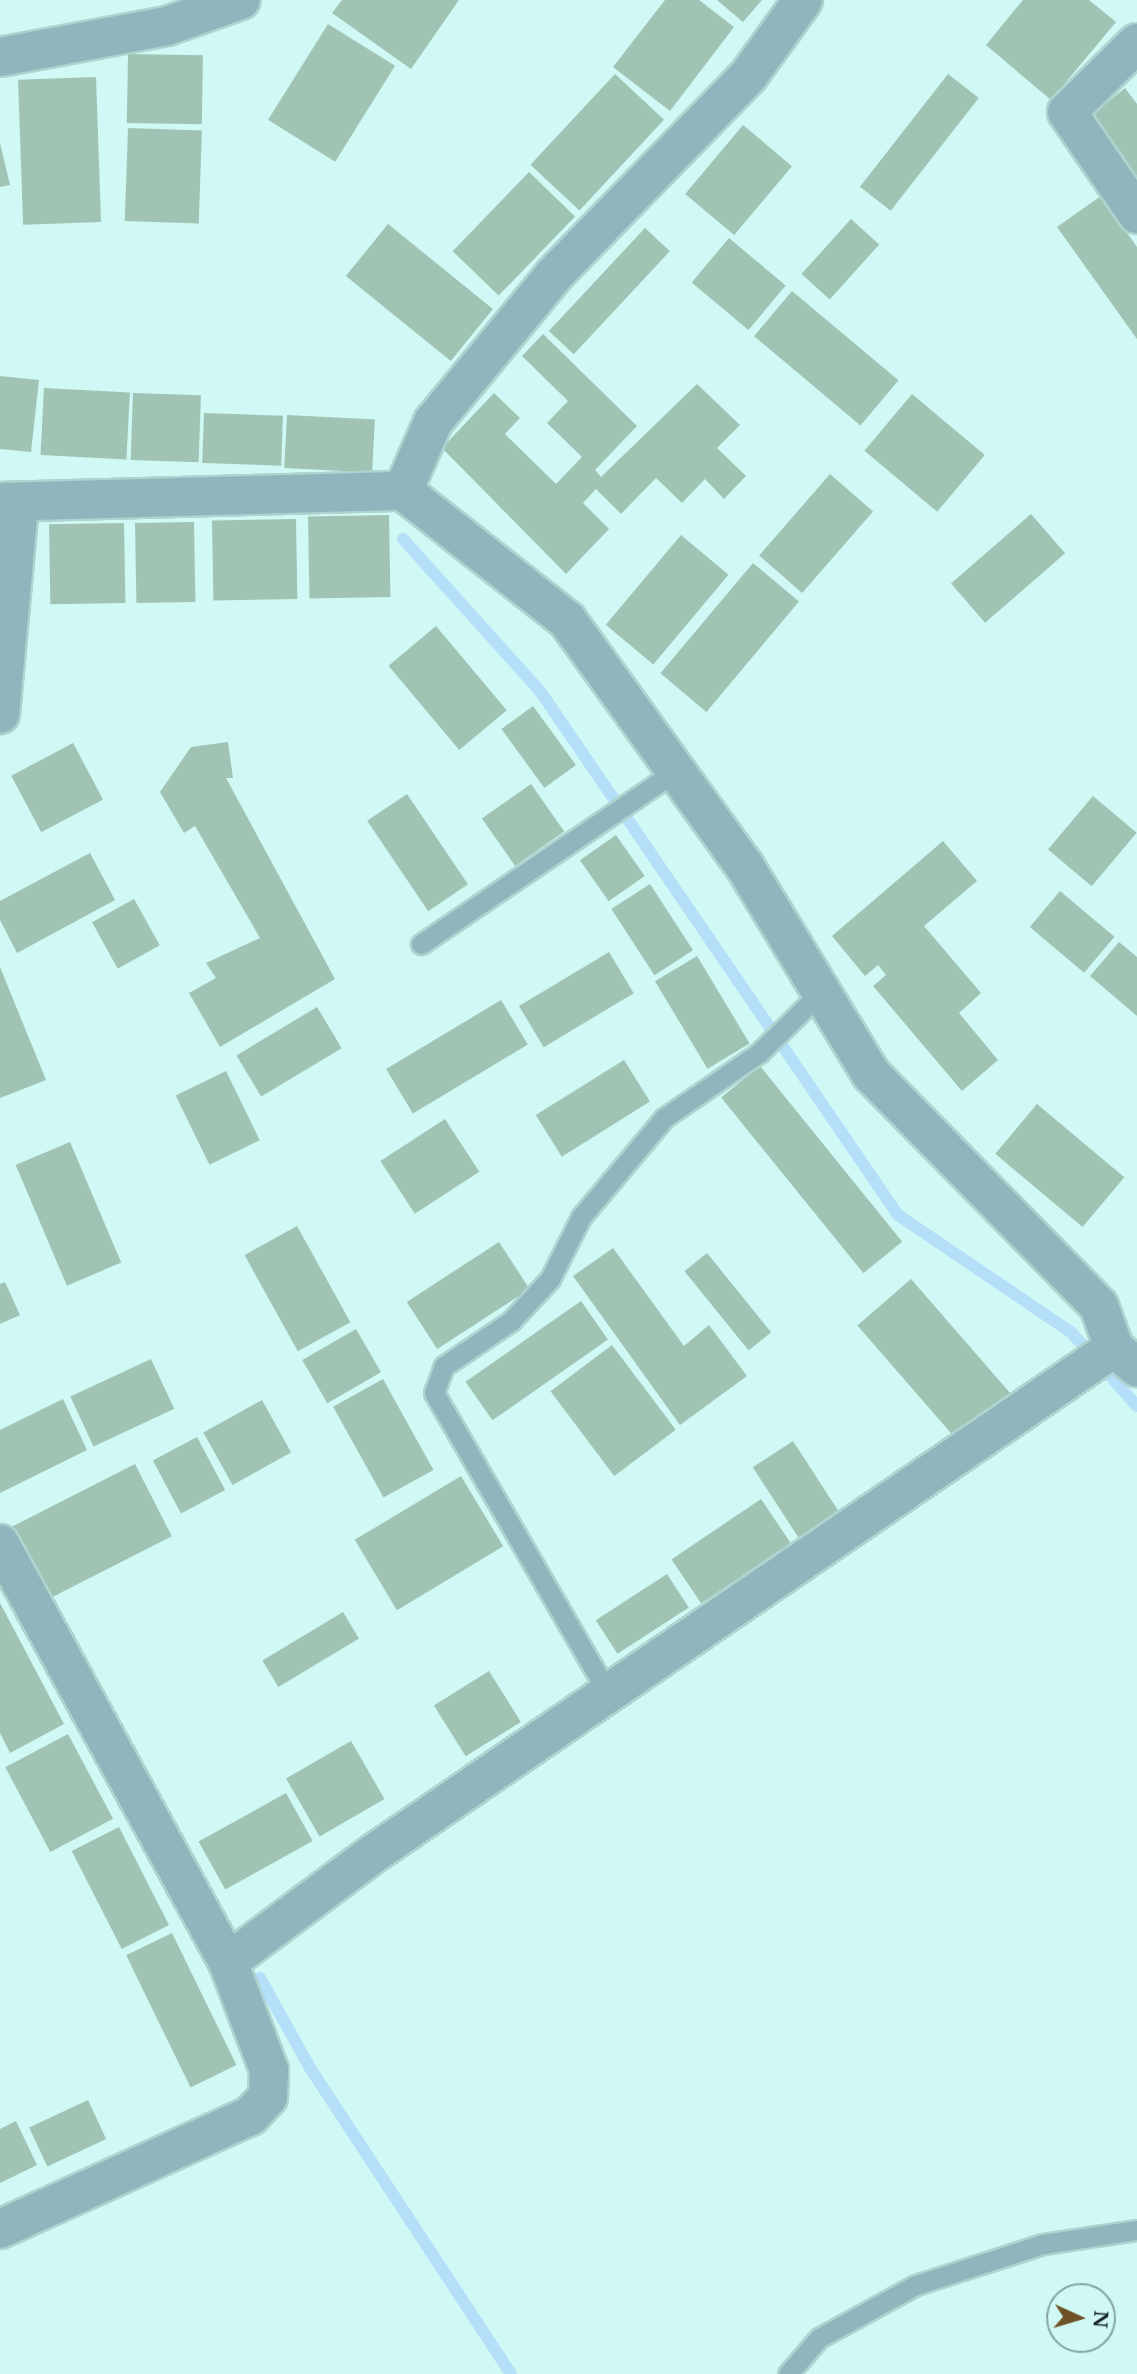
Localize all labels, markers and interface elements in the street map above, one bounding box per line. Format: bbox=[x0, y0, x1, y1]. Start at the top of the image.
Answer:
north arrow bbox=[1046, 2283, 1116, 2353]
text: N bbox=[1088, 2310, 1113, 2329]

